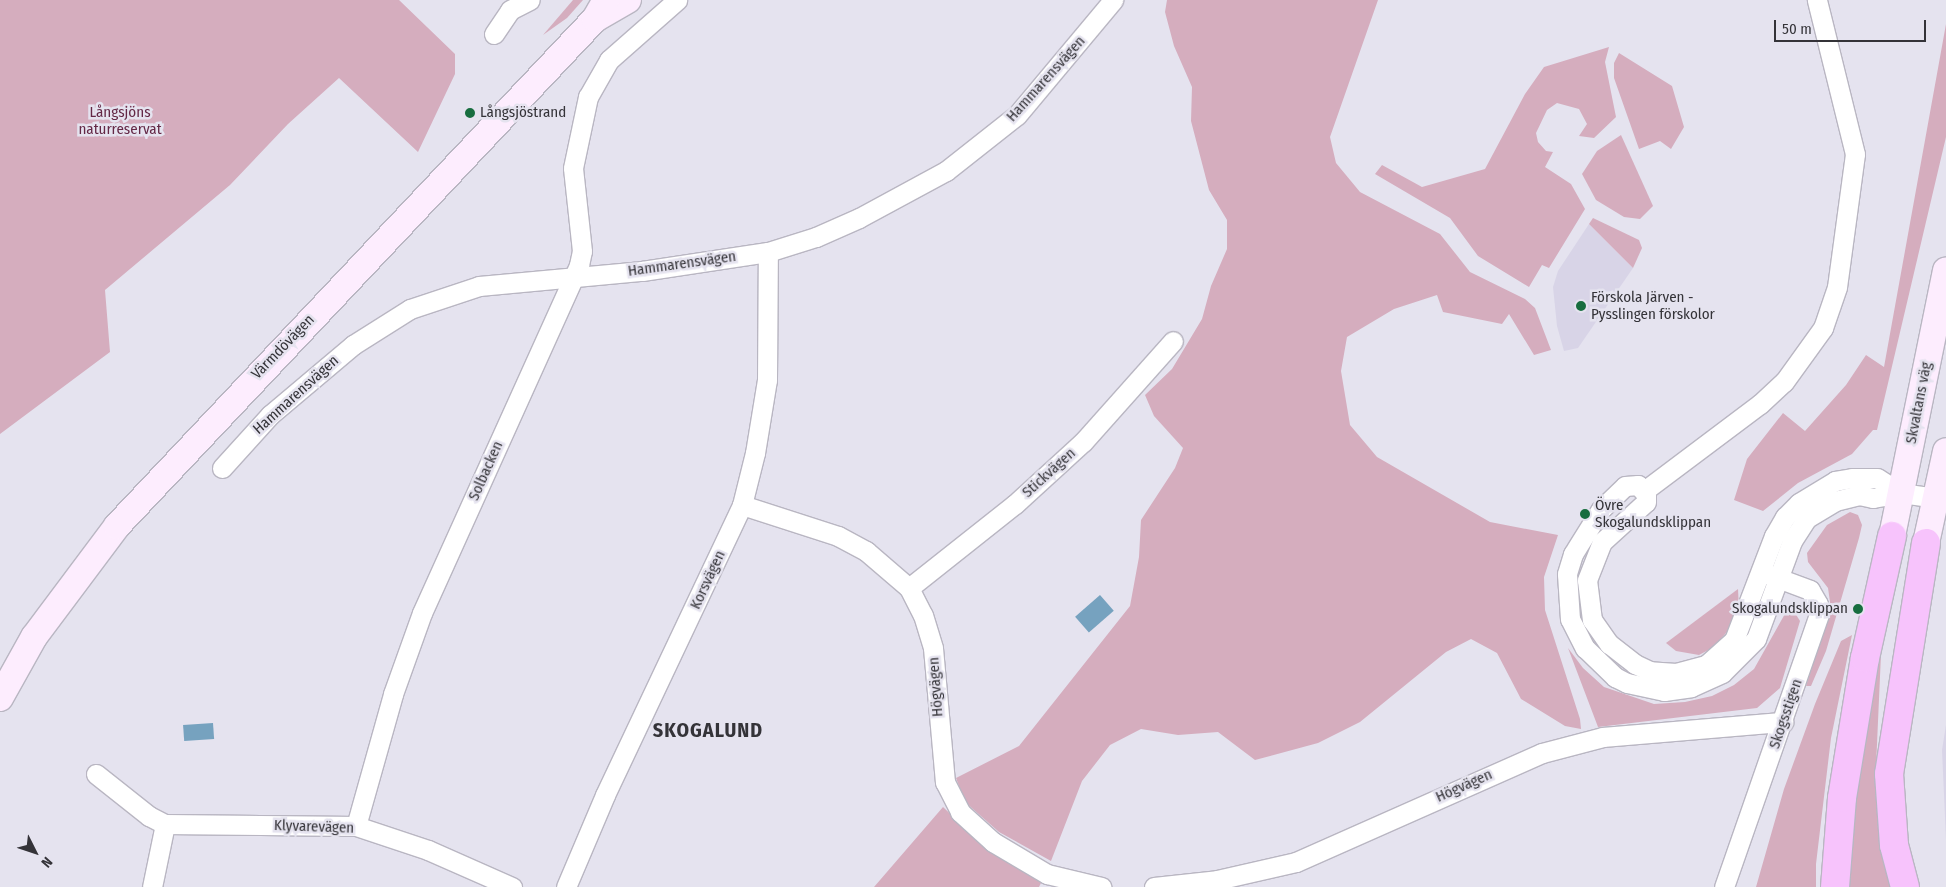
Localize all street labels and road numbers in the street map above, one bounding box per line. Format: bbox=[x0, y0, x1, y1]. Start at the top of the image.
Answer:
street label: Hammarensvägen bbox=[1003, 32, 1089, 126]
street label: Hammarensvägen bbox=[627, 248, 737, 280]
street label: Värmdövägen bbox=[248, 311, 318, 383]
street label: Hammarensvägen bbox=[249, 352, 343, 438]
street label: Skvaltans väg bbox=[1902, 361, 1936, 445]
street label: Solbacken bbox=[465, 439, 507, 503]
street label: Stickvägen bbox=[1019, 444, 1079, 502]
street label: Korsvägen bbox=[687, 548, 729, 612]
street label: Högvägen bbox=[925, 657, 947, 717]
street label: Skogsstigen bbox=[1766, 677, 1806, 751]
street label: Högvägen bbox=[1433, 766, 1495, 806]
street label: Klyvarevägen bbox=[274, 817, 354, 837]

